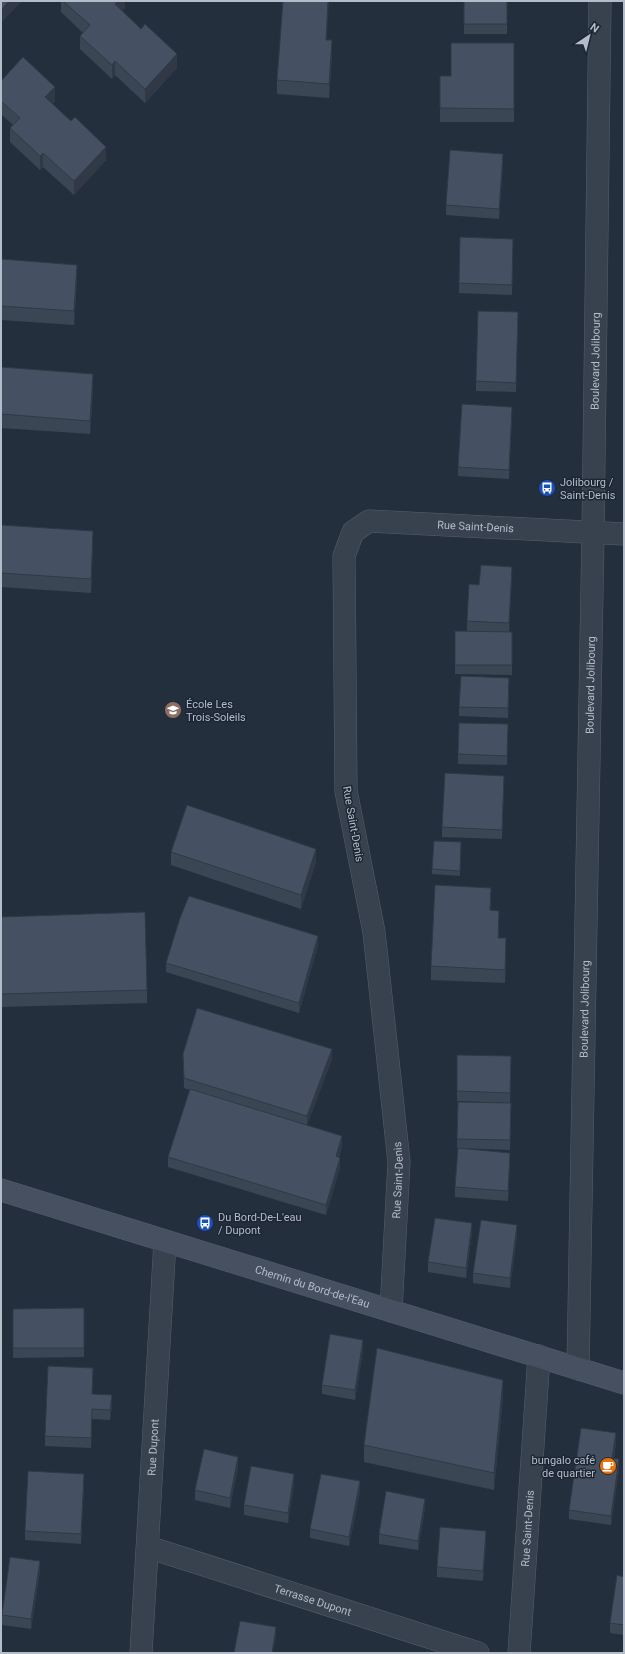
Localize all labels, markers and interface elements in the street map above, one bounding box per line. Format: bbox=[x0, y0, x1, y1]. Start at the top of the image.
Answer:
north arrow bbox=[569, 16, 609, 56]
text: N bbox=[588, 21, 602, 36]
street label: Boulevard Jolibourg bbox=[588, 312, 602, 410]
place label: Jolibourg / Saint-Denis bbox=[560, 476, 616, 502]
bus stop icon: Jolibourg / Saint-Denis bbox=[537, 478, 557, 498]
street label: Rue Saint-Denis bbox=[437, 518, 515, 535]
street label: Boulevard Jolibourg bbox=[583, 636, 598, 734]
place label: École Les Trois-Soleils bbox=[186, 698, 246, 724]
school or university icon: École Les Trois-Soleils bbox=[163, 700, 183, 720]
street label: Rue Saint-Denis bbox=[340, 785, 366, 863]
street label: Boulevard Jolibourg bbox=[577, 960, 592, 1058]
street label: Rue Saint-Denis bbox=[389, 1141, 405, 1219]
place label: Du Bord-De-L'eau / Dupont bbox=[218, 1211, 302, 1237]
bus stop icon: Du Bord-De-L'eau / Dupont bbox=[195, 1213, 215, 1233]
street label: Chemin du Bord-de-l'Eau bbox=[253, 1263, 371, 1310]
street label: Rue Dupont bbox=[145, 1418, 161, 1476]
place label: bungalo café de quartier bbox=[532, 1454, 595, 1480]
cafe icon: bungalo café de quartier bbox=[598, 1456, 618, 1476]
street label: Rue Saint-Denis bbox=[518, 1489, 536, 1567]
street label: Terrasse Dupont bbox=[272, 1581, 353, 1619]

